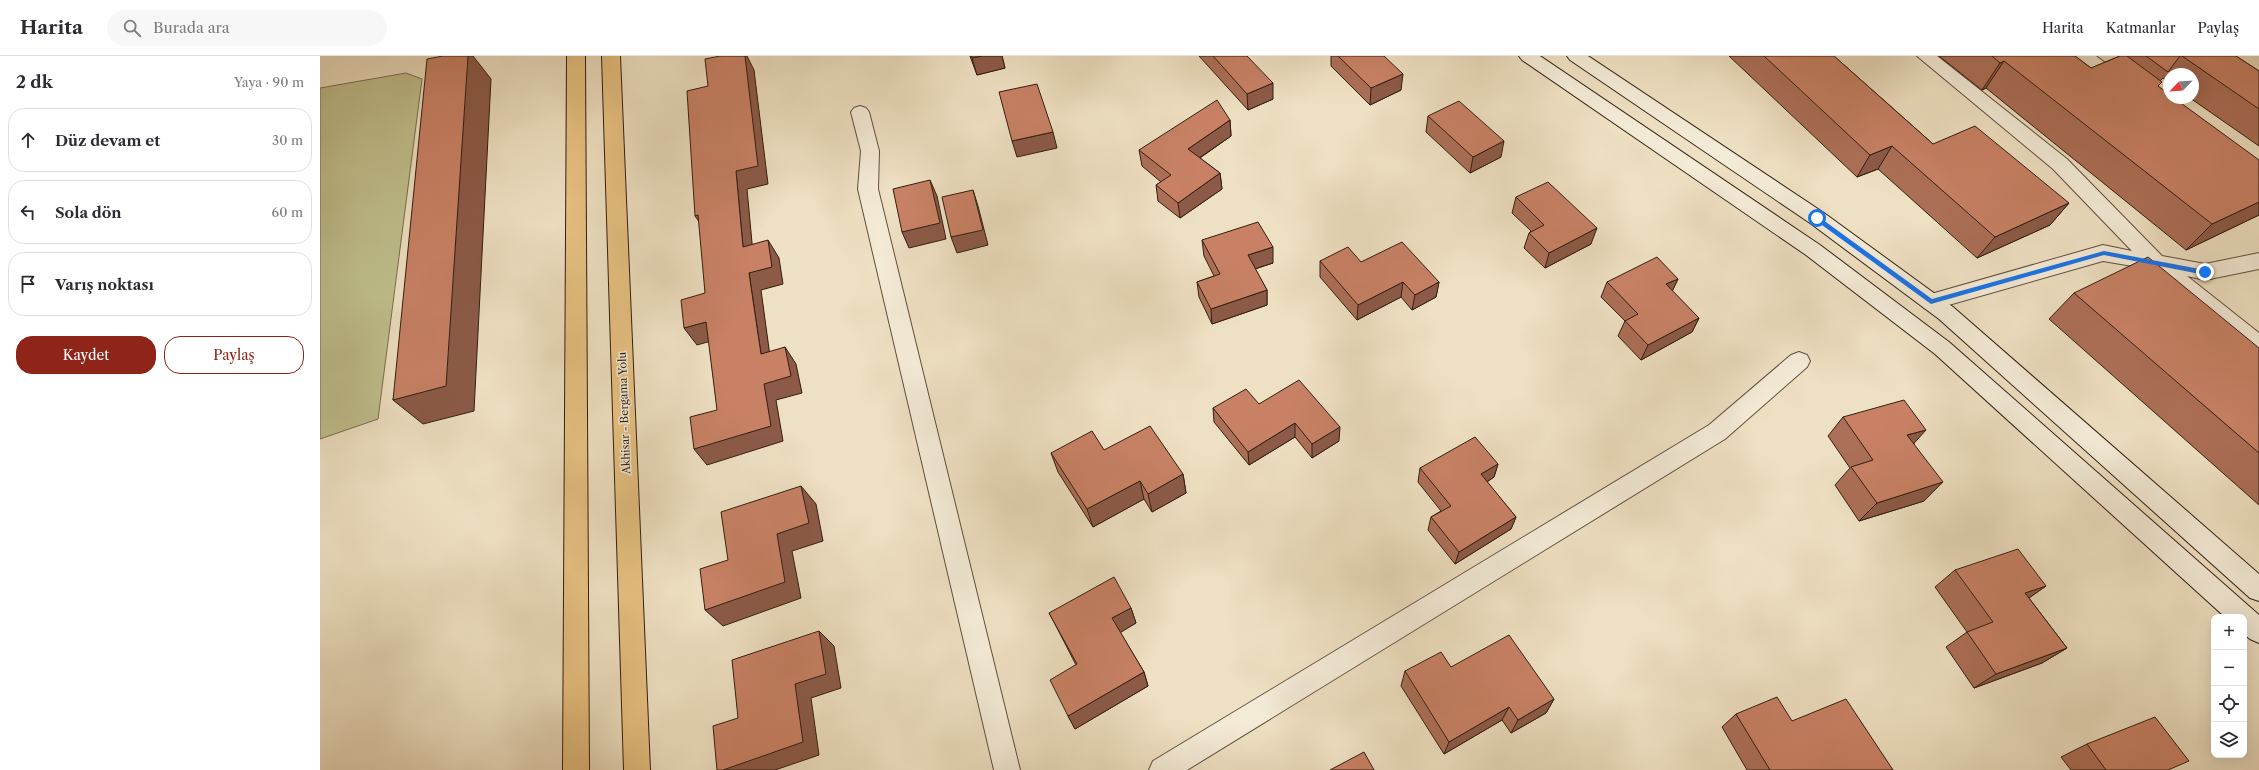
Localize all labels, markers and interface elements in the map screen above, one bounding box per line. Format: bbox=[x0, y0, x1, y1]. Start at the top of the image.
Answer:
search box bbox=[107, 10, 387, 46]
text: Harita bbox=[20, 16, 83, 39]
icon: search bbox=[121, 17, 143, 39]
text: Burada ara bbox=[153, 18, 230, 37]
text: Harita bbox=[2042, 19, 2084, 37]
text: Katmanlar bbox=[2106, 19, 2176, 37]
text: Paylaş bbox=[2198, 19, 2239, 37]
north arrow bbox=[2163, 68, 2199, 104]
text: 2 dk bbox=[16, 72, 53, 92]
text: Yaya · 90 m bbox=[234, 74, 304, 90]
icon: ahead bbox=[17, 129, 39, 151]
text: Düz devam et bbox=[55, 131, 160, 150]
text: 30 m bbox=[272, 132, 303, 148]
icon: left bbox=[17, 201, 39, 223]
text: Sola dön bbox=[55, 203, 122, 222]
text: 60 m bbox=[272, 204, 303, 220]
route start bbox=[1808, 209, 1826, 227]
route end bbox=[2196, 263, 2214, 281]
icon: arrive bbox=[17, 273, 39, 295]
text: Varış noktası bbox=[55, 275, 154, 294]
button: Kaydet bbox=[16, 336, 156, 374]
button: Paylaş bbox=[164, 336, 304, 374]
street label: Akhisar - Bergama Yolu bbox=[615, 351, 633, 475]
map controls bbox=[2211, 614, 2247, 758]
button: + bbox=[2211, 614, 2247, 650]
button: − bbox=[2211, 650, 2247, 686]
button: locate bbox=[2211, 686, 2247, 722]
button: layers bbox=[2211, 722, 2247, 758]

